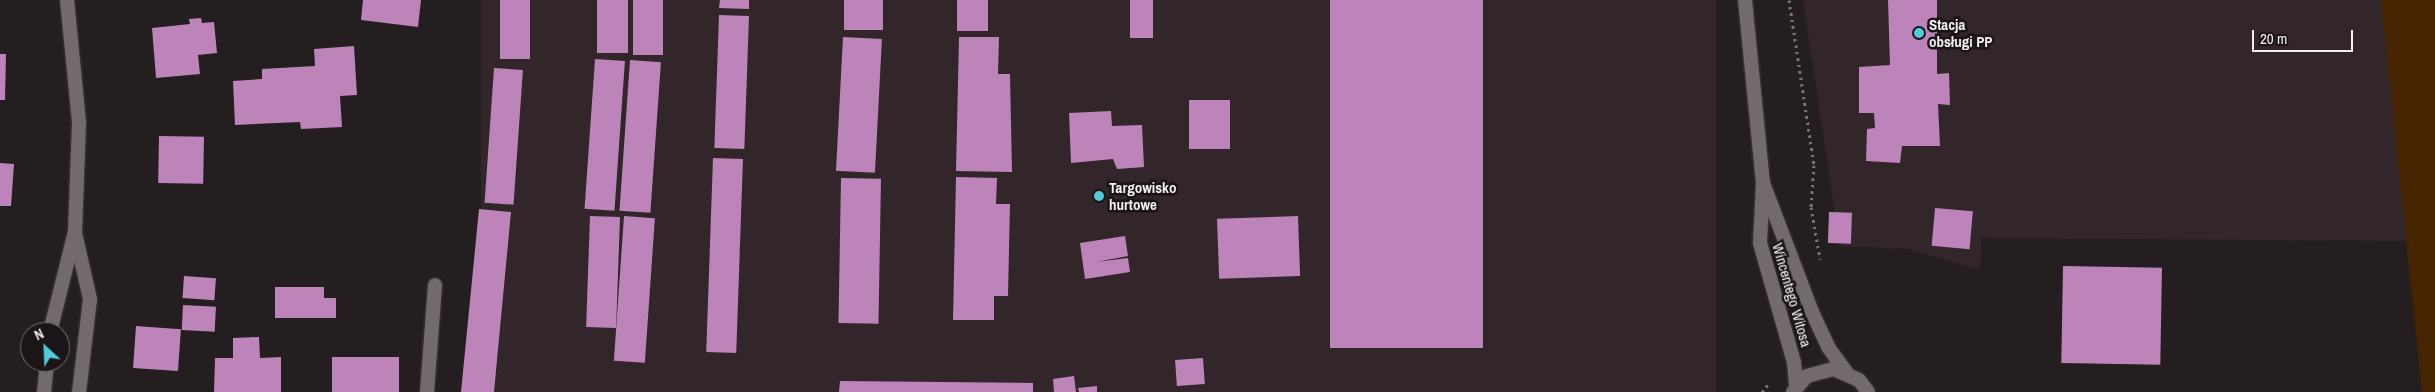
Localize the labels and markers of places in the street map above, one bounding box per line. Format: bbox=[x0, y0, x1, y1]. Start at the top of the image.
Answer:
place label: Stacja obsługi PP bbox=[1929, 15, 1993, 50]
marker: Stacja obsługi PP bbox=[1913, 27, 1925, 39]
place label: Targowisko hurtowe bbox=[1109, 178, 1176, 213]
marker: Targowisko hurtowe bbox=[1093, 190, 1105, 202]

